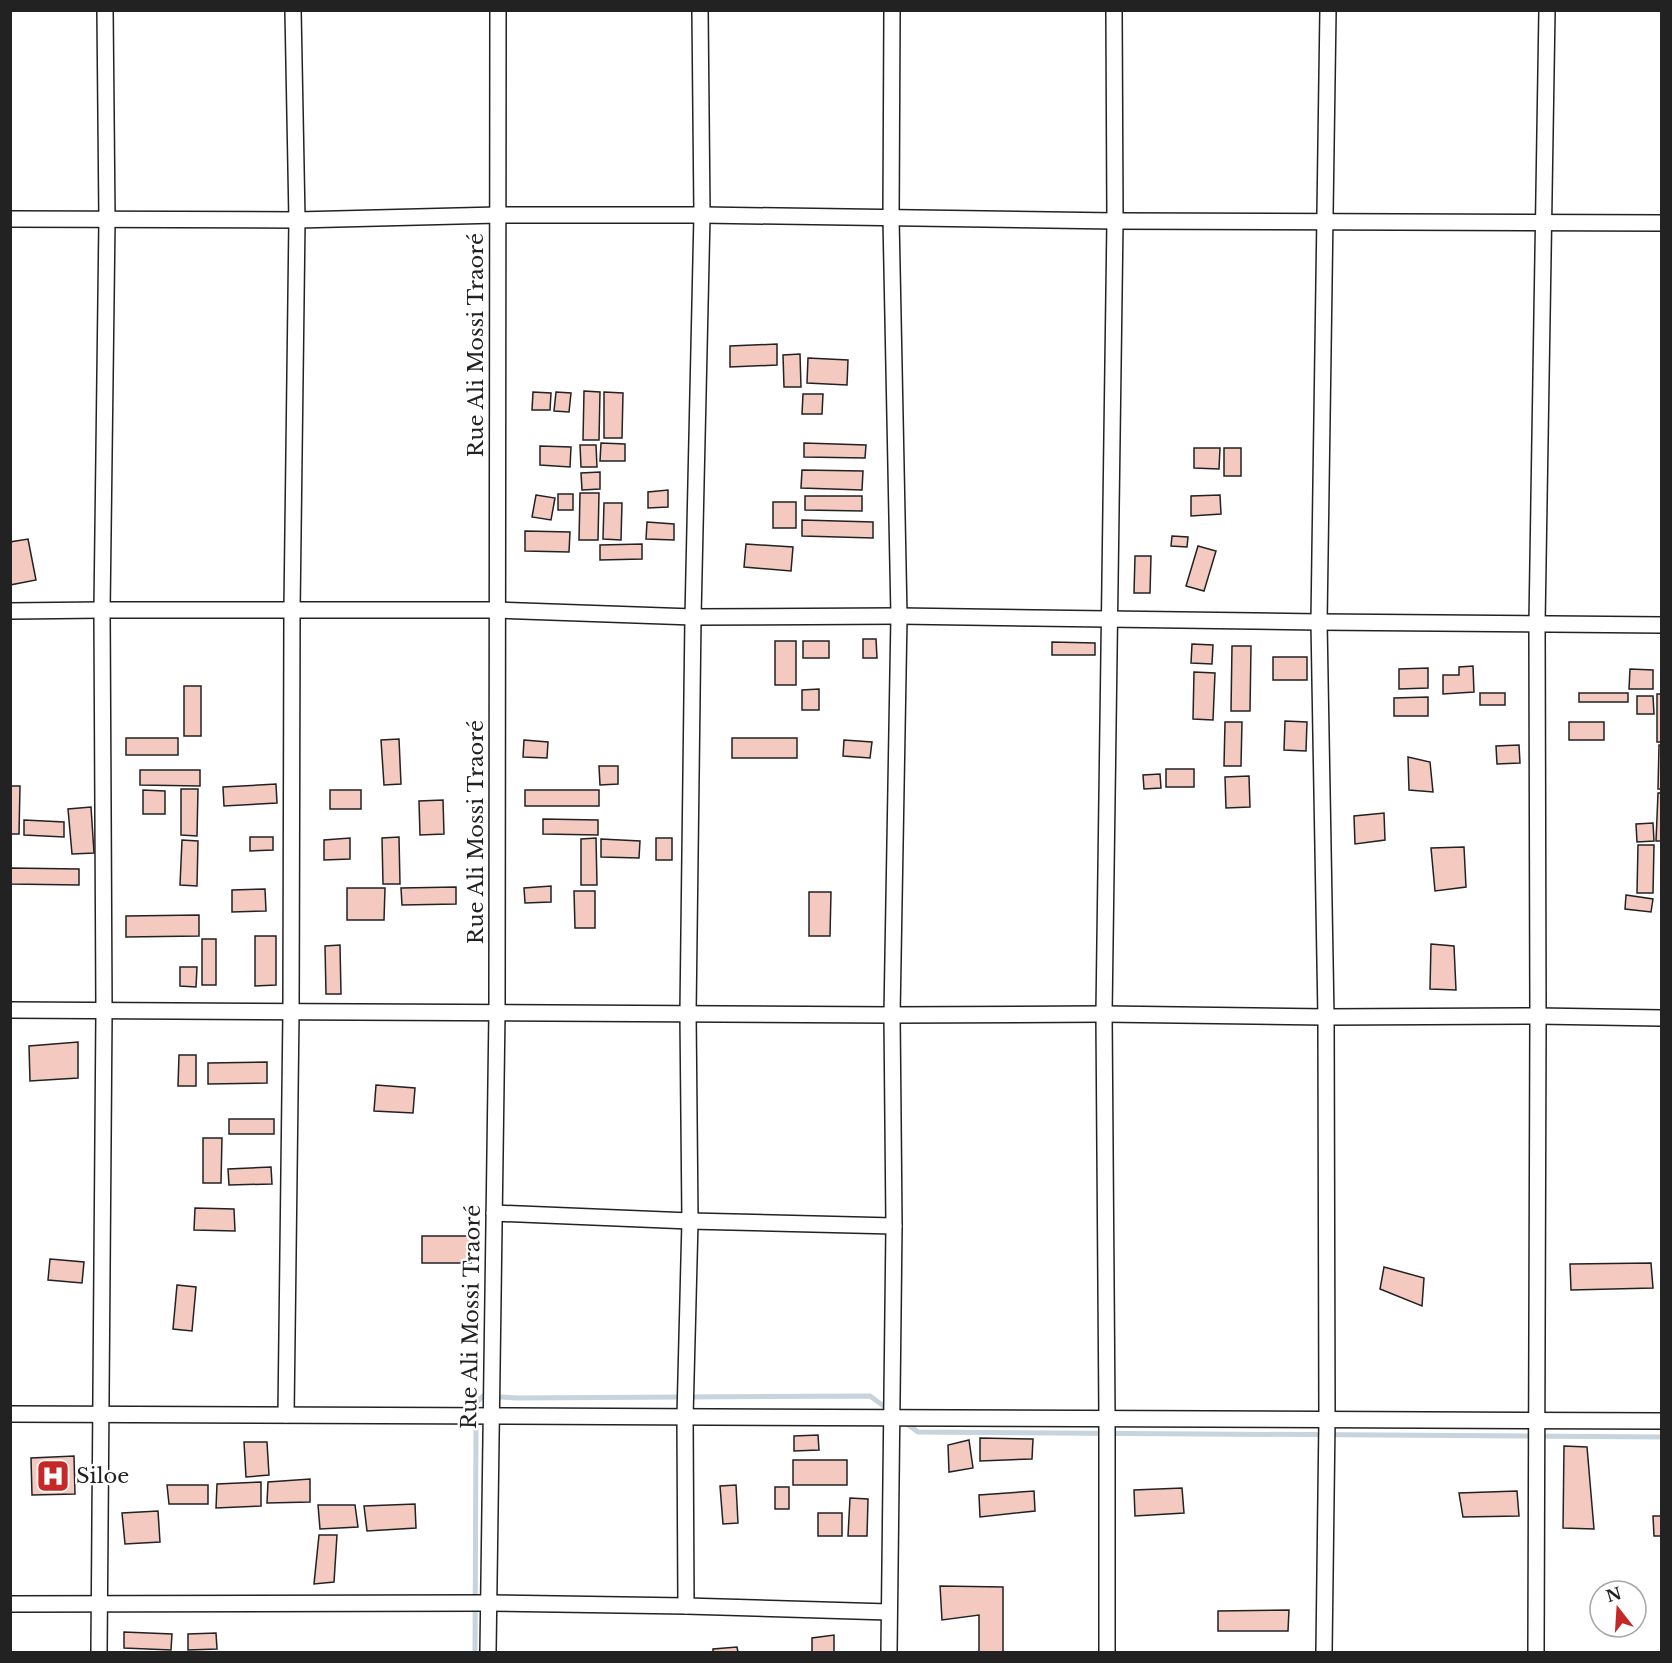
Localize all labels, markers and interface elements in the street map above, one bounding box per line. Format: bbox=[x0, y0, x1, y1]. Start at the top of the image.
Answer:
street label: Rue Ali Mossi Traoré bbox=[463, 233, 489, 457]
street label: Rue Ali Mossi Traoré bbox=[463, 720, 489, 944]
street label: Rue Ali Mossi Traoré bbox=[456, 1205, 486, 1429]
hospital icon: Siloe bbox=[35, 1458, 71, 1494]
place label: Siloe bbox=[76, 1463, 129, 1489]
north arrow bbox=[1588, 1579, 1648, 1639]
text: N bbox=[1603, 1583, 1624, 1606]

